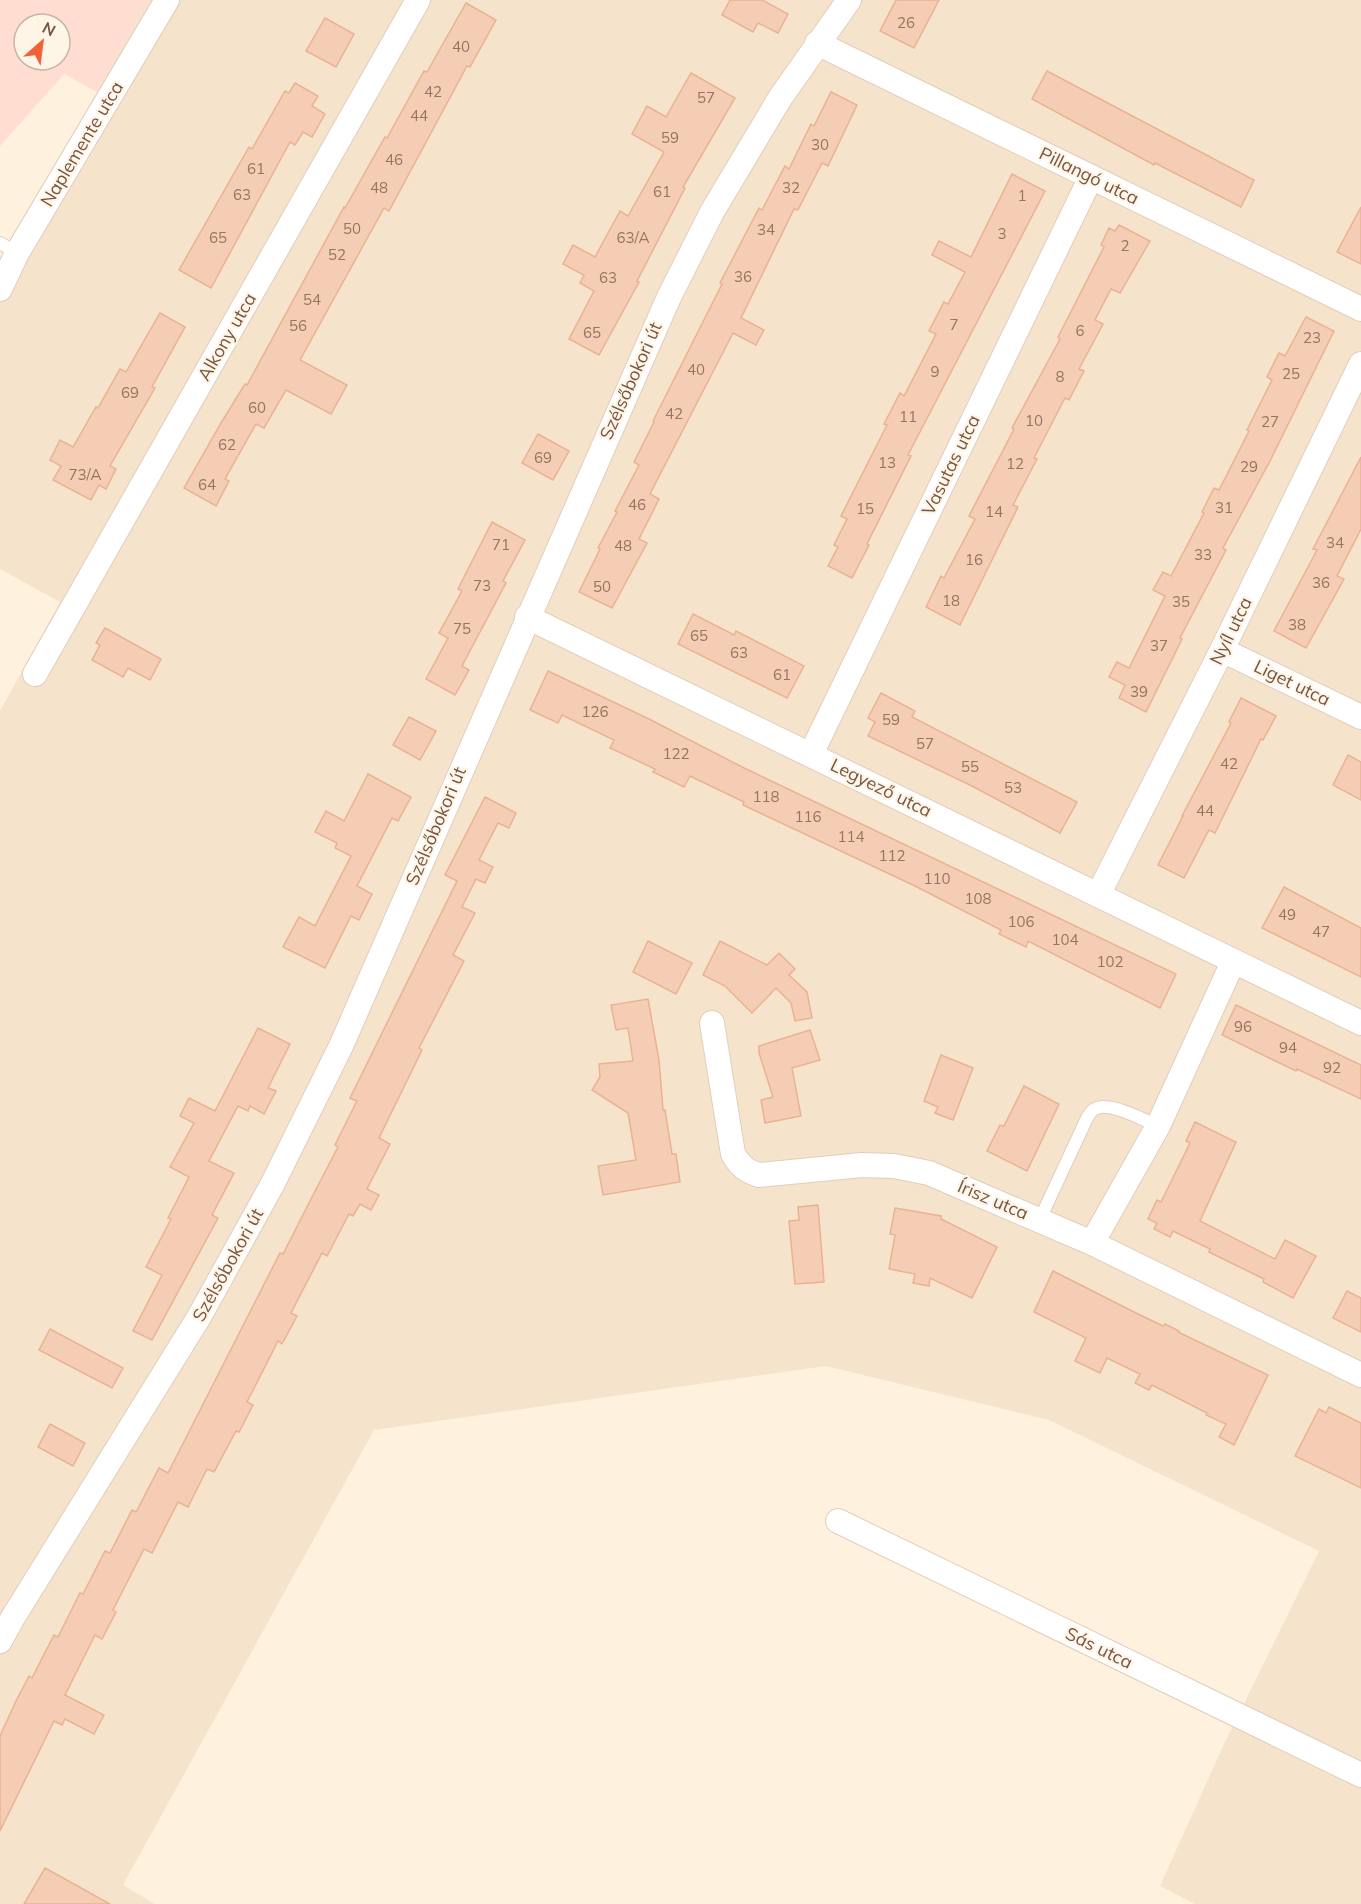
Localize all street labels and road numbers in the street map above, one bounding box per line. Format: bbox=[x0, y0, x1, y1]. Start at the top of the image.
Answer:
street label: Naplemente utca bbox=[35, 77, 128, 211]
street label: Pillangó utca bbox=[1036, 142, 1143, 210]
street label: Alkony utca bbox=[192, 289, 261, 385]
street label: Szélsőbokori út bbox=[594, 318, 667, 443]
street label: Vasutas utca bbox=[916, 411, 985, 519]
street label: Nyíl utca bbox=[1204, 593, 1257, 668]
street label: Liget utca bbox=[1250, 654, 1334, 711]
street label: Legyező utca bbox=[827, 753, 936, 822]
street label: Szélsőbokori út bbox=[400, 763, 471, 888]
street label: Írisz utca bbox=[954, 1174, 1032, 1225]
street label: Szélsőbokori út bbox=[187, 1204, 268, 1326]
street label: Sás utca bbox=[1062, 1621, 1137, 1674]

